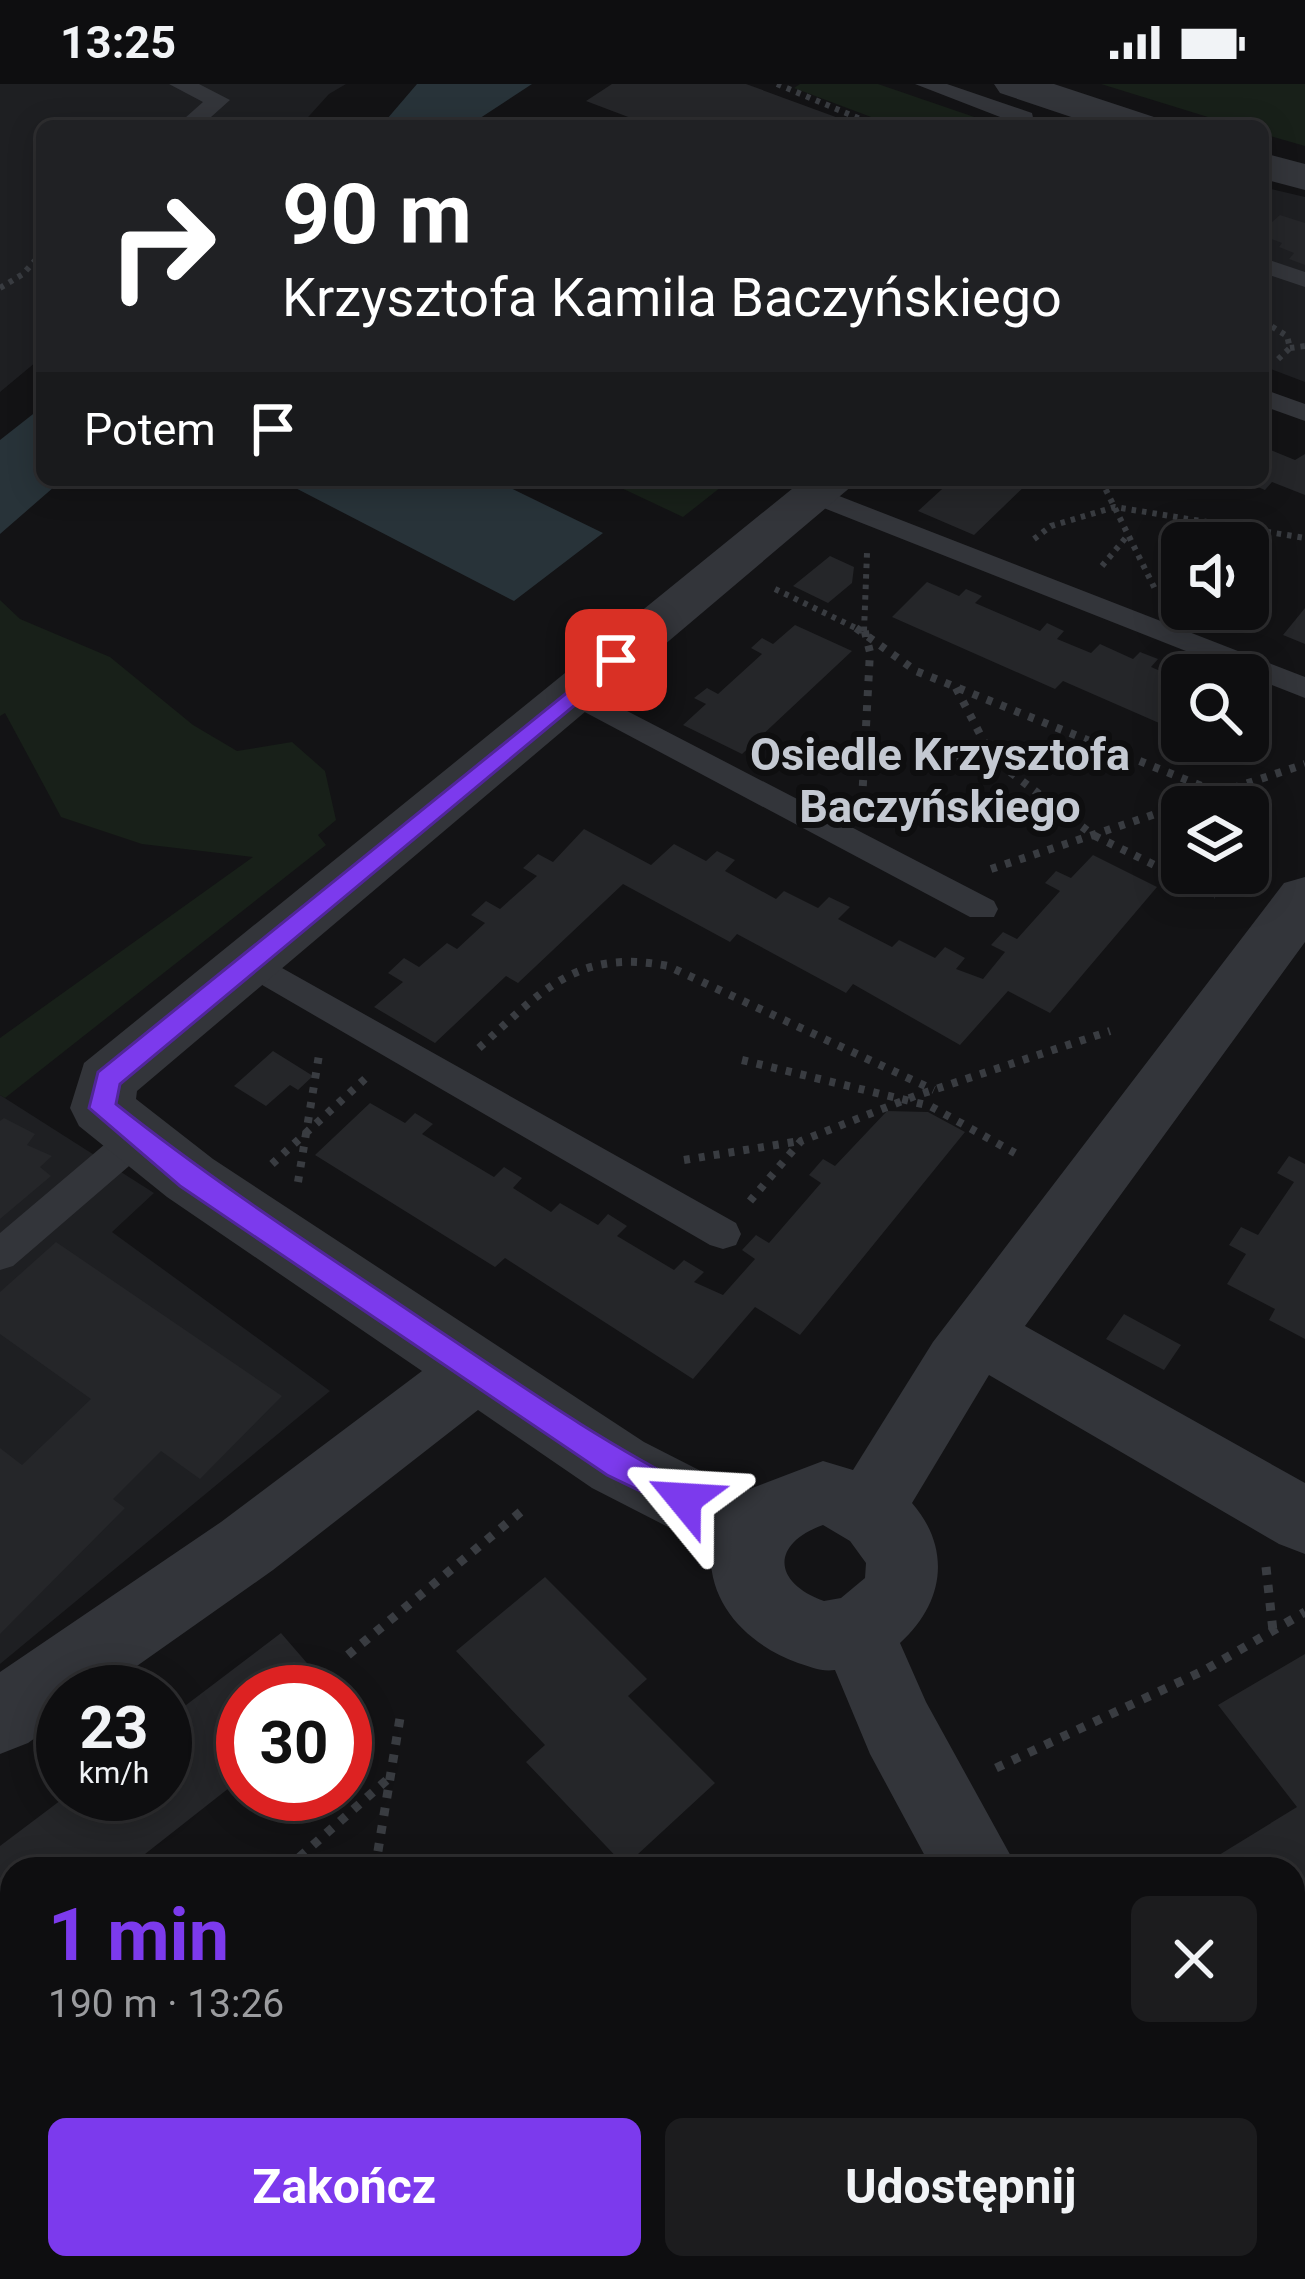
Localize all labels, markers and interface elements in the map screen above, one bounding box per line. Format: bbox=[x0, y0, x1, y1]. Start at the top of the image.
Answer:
text: 13:25 bbox=[60, 16, 176, 69]
text: 90 m bbox=[282, 165, 472, 264]
icon: right bbox=[84, 168, 240, 324]
text: Krzysztofa Kamila Baczyńskiego bbox=[282, 266, 1062, 329]
icon: arrive bbox=[240, 396, 306, 462]
text: Potem bbox=[84, 403, 216, 456]
map controls bbox=[1161, 522, 1269, 894]
button: sound bbox=[1161, 522, 1269, 630]
pin bbox=[565, 609, 667, 711]
icon: arrive bbox=[583, 627, 649, 693]
button: search bbox=[1161, 654, 1269, 762]
district label: Osiedle Krzysztofa Baczyńskiego bbox=[750, 728, 1130, 833]
button: layers bbox=[1161, 786, 1269, 894]
position arrow bbox=[621, 1436, 747, 1562]
speed limit sign: 30 bbox=[216, 1665, 372, 1821]
text: 23 bbox=[80, 1692, 148, 1763]
text: km/h bbox=[79, 1755, 149, 1790]
text: 1 min bbox=[48, 1893, 229, 1978]
button: close bbox=[1131, 1896, 1257, 2022]
text: 190 m · 13:26 bbox=[48, 1981, 284, 2027]
button: Zakończ bbox=[48, 2118, 641, 2256]
button: Udostępnij bbox=[665, 2118, 1257, 2256]

